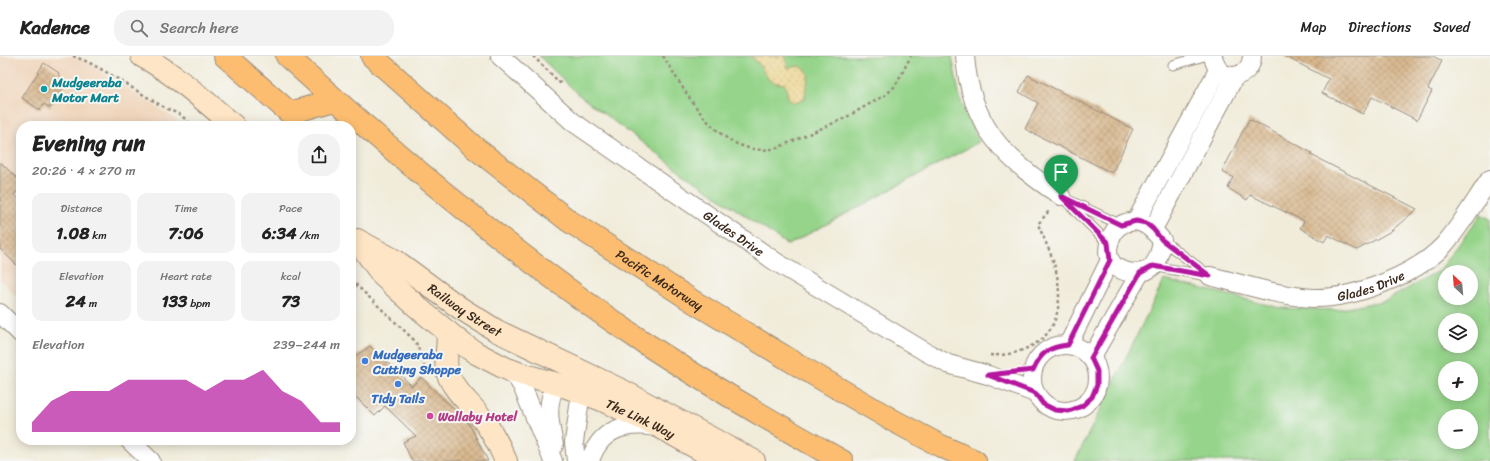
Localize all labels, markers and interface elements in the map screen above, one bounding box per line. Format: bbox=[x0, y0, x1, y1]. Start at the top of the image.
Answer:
search box bbox=[114, 10, 394, 46]
text: Kadence bbox=[20, 11, 90, 44]
text: Search here bbox=[160, 15, 239, 41]
text: Map bbox=[1300, 15, 1326, 40]
text: Directions bbox=[1348, 15, 1411, 40]
text: Saved bbox=[1433, 15, 1470, 40]
icon: search bbox=[128, 17, 150, 39]
place label: Mudgeeraba Motor Mart bbox=[51, 71, 122, 109]
marker: Mudgeeraba Motor Mart bbox=[39, 84, 49, 94]
text: Evening run bbox=[32, 124, 145, 163]
button: share bbox=[298, 134, 340, 176]
pin bbox=[1044, 155, 1078, 196]
text: 20:26 · 4 × 270 m bbox=[32, 159, 135, 182]
icon: arrive bbox=[1050, 161, 1072, 183]
text: Distance bbox=[60, 199, 102, 218]
text: Time bbox=[174, 199, 198, 218]
text: Pace bbox=[279, 199, 302, 218]
street label: Glades Drive bbox=[699, 204, 770, 263]
text: 1.08 bbox=[56, 218, 89, 248]
text: 7:06 bbox=[168, 218, 204, 248]
text: 6:34 bbox=[262, 218, 297, 248]
text: km bbox=[89, 226, 107, 245]
text: /km bbox=[297, 226, 319, 245]
street label: Pacific Motorway bbox=[611, 243, 708, 317]
street label: Glades Drive bbox=[1335, 263, 1409, 308]
north arrow bbox=[1438, 265, 1478, 305]
map controls bbox=[1438, 265, 1478, 449]
text: Elevation bbox=[59, 267, 104, 286]
text: Heart rate bbox=[160, 267, 212, 286]
text: kcal bbox=[281, 267, 301, 286]
street label: Railway Street bbox=[423, 277, 507, 344]
text: 24 bbox=[65, 286, 86, 316]
text: 133 bbox=[161, 286, 187, 316]
text: 73 bbox=[281, 286, 300, 316]
text: m bbox=[86, 294, 97, 313]
text: bpm bbox=[187, 294, 211, 313]
button: layers bbox=[1438, 313, 1478, 353]
text: Elevation bbox=[32, 333, 85, 356]
text: 239–244 m bbox=[273, 333, 340, 356]
place label: Mudgeeraba Cutting Shoppe bbox=[372, 343, 461, 381]
marker: Mudgeeraba Cutting Shoppe bbox=[360, 356, 370, 366]
button: + bbox=[1438, 361, 1478, 401]
marker: Tidy Tails bbox=[393, 379, 403, 389]
place label: Tidy Tails bbox=[371, 387, 426, 410]
street label: The Link Way bbox=[602, 392, 680, 445]
place label: Wallaby Hotel bbox=[438, 405, 519, 428]
button: − bbox=[1438, 409, 1478, 449]
marker: Wallaby Hotel bbox=[425, 411, 435, 421]

